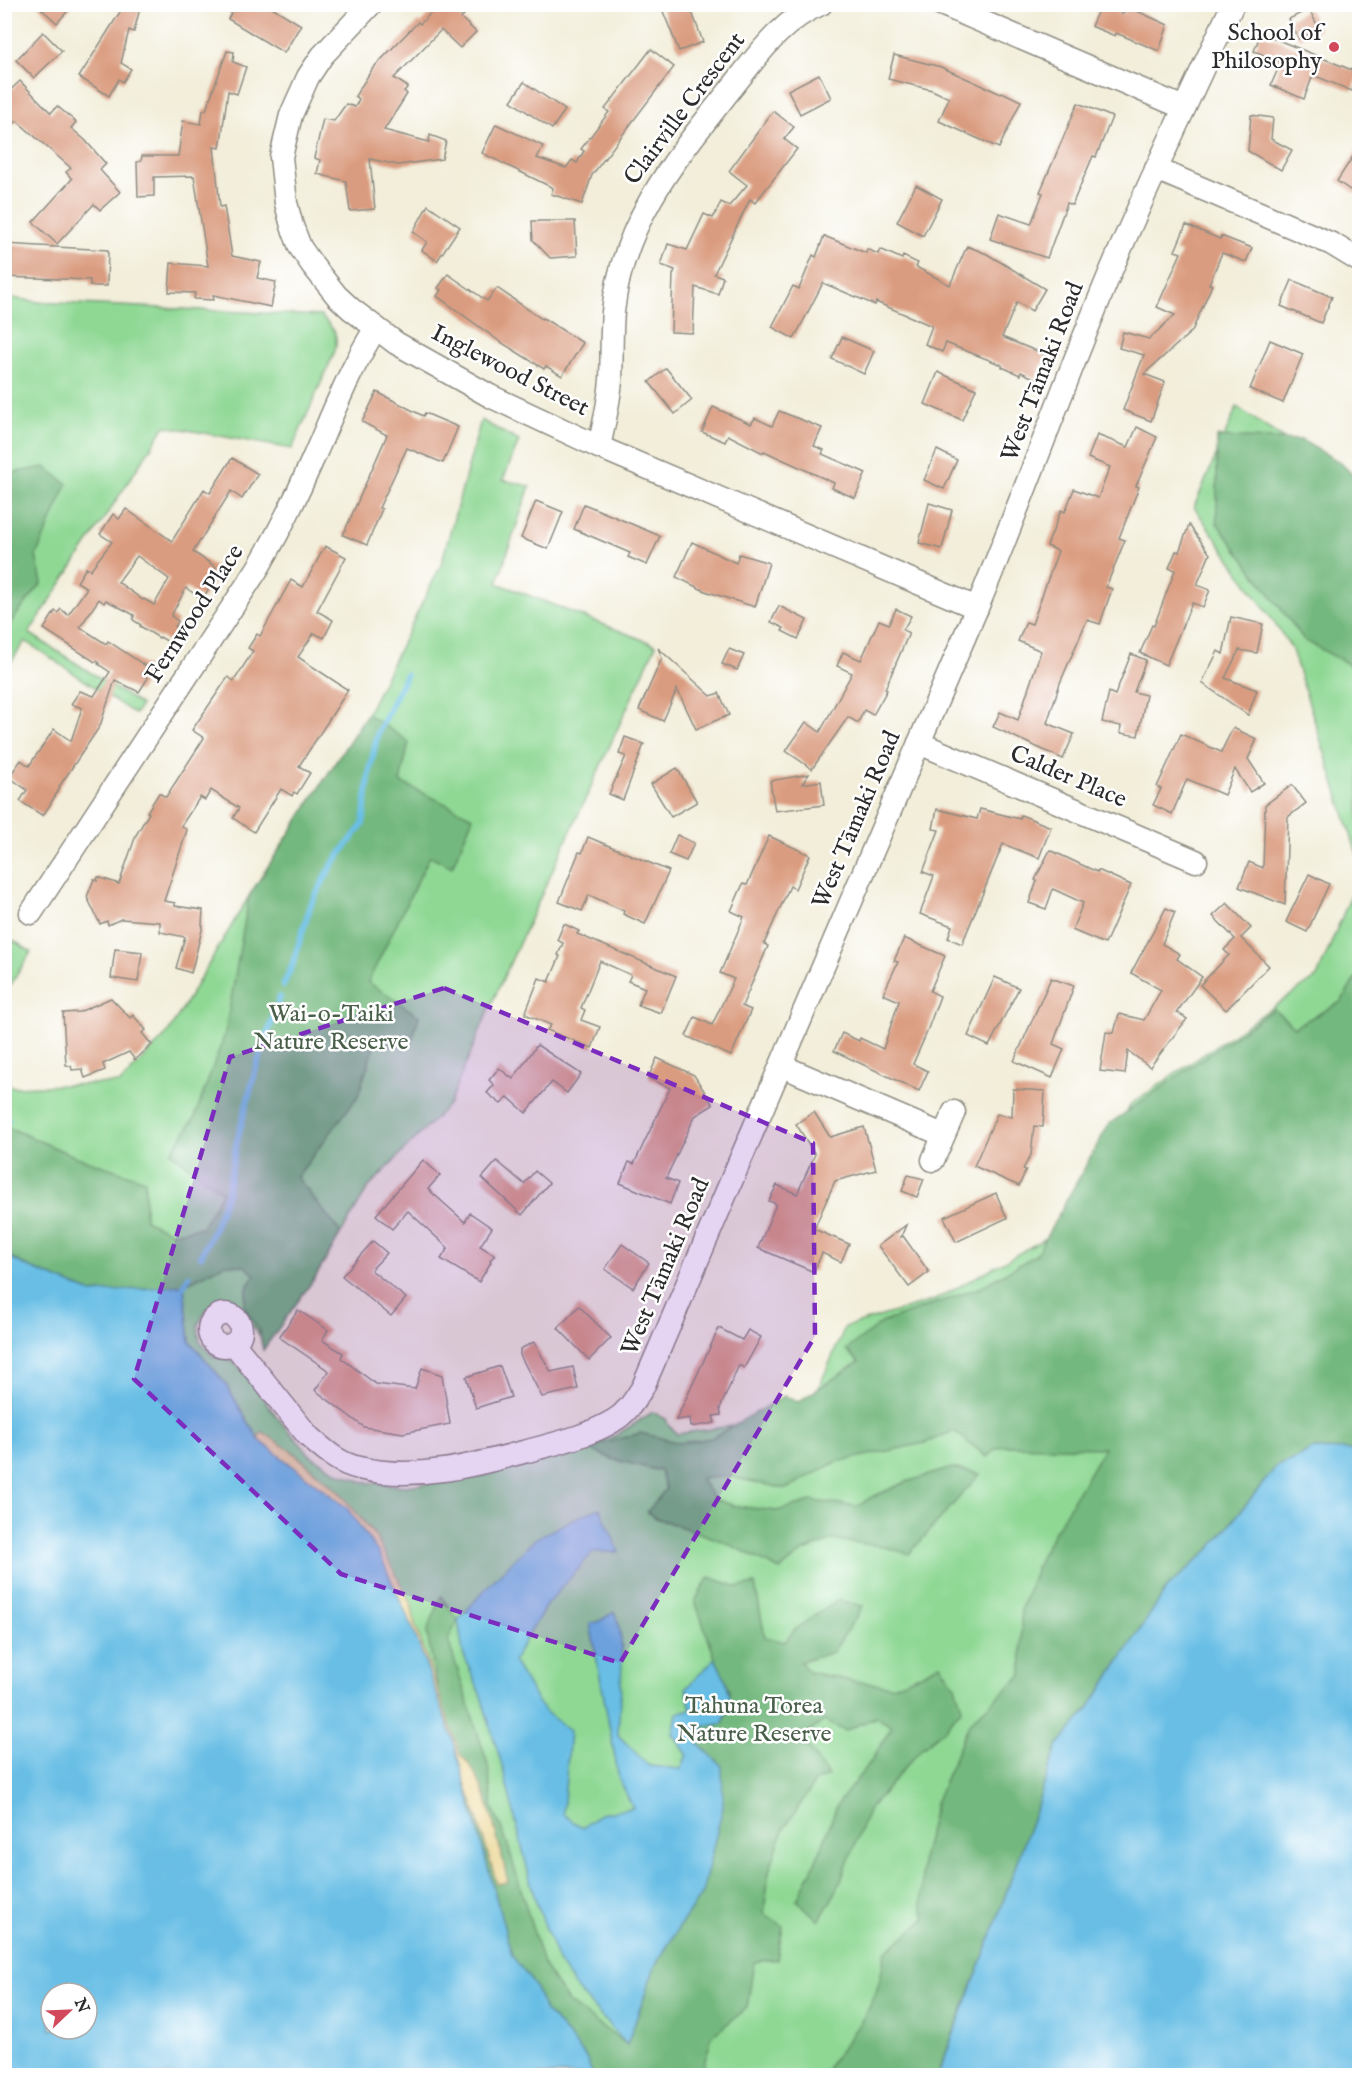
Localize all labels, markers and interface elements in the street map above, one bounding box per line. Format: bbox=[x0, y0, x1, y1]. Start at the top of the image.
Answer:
place label: School of Philosophy bbox=[1211, 18, 1326, 77]
street label: Clairville Crescent bbox=[617, 26, 753, 192]
marker: School of Philosophy bbox=[1327, 40, 1341, 54]
street label: West Tāmaki Road bbox=[994, 278, 1092, 466]
street label: Inglewood Street bbox=[426, 318, 594, 424]
street label: Fernwood Place bbox=[139, 539, 251, 689]
street label: West Tāmaki Road bbox=[806, 726, 908, 914]
street label: Calder Place bbox=[1005, 739, 1131, 815]
park label: Wai-o-Taiki Nature Reserve bbox=[253, 999, 409, 1058]
street label: West Tāmaki Road bbox=[615, 1173, 717, 1361]
park label: Tahuna Torea Nature Reserve bbox=[676, 1691, 832, 1750]
north arrow bbox=[39, 1981, 99, 2041]
text: N bbox=[69, 1995, 93, 2016]

